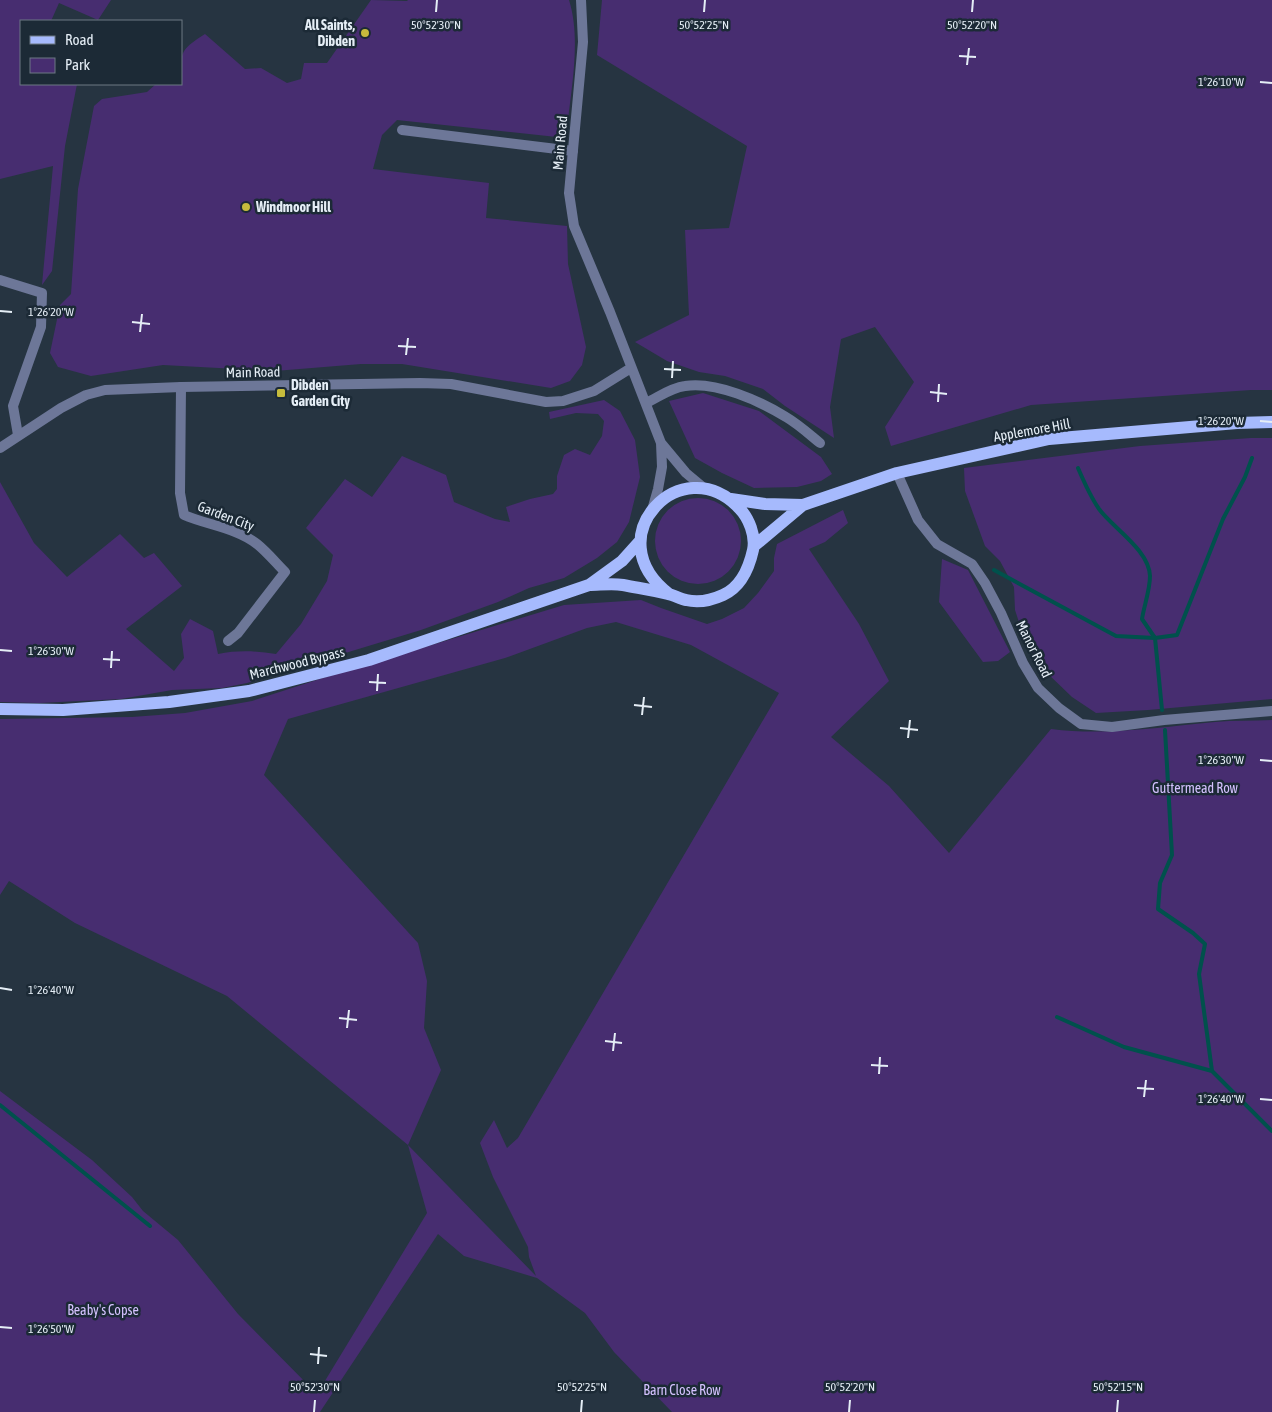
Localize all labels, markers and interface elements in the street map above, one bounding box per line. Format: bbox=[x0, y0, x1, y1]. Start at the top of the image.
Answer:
place label: All Saints, Dibden bbox=[304, 17, 355, 49]
text: 50°52'30"N bbox=[411, 18, 461, 32]
text: 50°52'25"N bbox=[679, 18, 729, 32]
text: 50°52'20"N bbox=[947, 18, 997, 32]
legend bbox=[20, 20, 182, 85]
marker: All Saints, Dibden bbox=[359, 27, 371, 39]
text: Road bbox=[65, 31, 94, 48]
text: Park bbox=[65, 56, 90, 73]
text: 1°26'10"W bbox=[1198, 75, 1244, 89]
street label: Main Road bbox=[550, 115, 570, 171]
place label: Windmoor Hill bbox=[255, 199, 331, 215]
marker: Windmoor Hill bbox=[240, 201, 252, 213]
text: 1°26'20"W bbox=[28, 305, 74, 319]
street label: Main Road bbox=[226, 364, 280, 380]
place label: Dibden Garden City bbox=[291, 377, 350, 409]
marker: Dibden Garden City bbox=[275, 387, 287, 399]
text: 1°26'20"W bbox=[1198, 414, 1244, 428]
street label: Applemore Hill bbox=[992, 415, 1072, 445]
street label: Garden City bbox=[196, 498, 257, 534]
street label: Manor Road bbox=[1013, 618, 1055, 680]
street label: Marchwood Bypass bbox=[248, 643, 346, 683]
text: 1°26'30"W bbox=[28, 644, 74, 658]
text: 1°26'30"W bbox=[1198, 753, 1244, 767]
park label: Guttermead Row bbox=[1152, 780, 1239, 796]
text: 1°26'40"W bbox=[28, 983, 74, 997]
text: 1°26'40"W bbox=[1198, 1092, 1244, 1106]
park label: Beaby's Copse bbox=[67, 1302, 139, 1318]
text: 1°26'50"W bbox=[28, 1322, 74, 1336]
text: 50°52'30"N bbox=[290, 1380, 340, 1394]
text: 50°52'25"N bbox=[557, 1380, 607, 1394]
text: 50°52'20"N bbox=[825, 1380, 875, 1394]
text: 50°52'15"N bbox=[1093, 1380, 1143, 1394]
park label: Barn Close Row bbox=[643, 1382, 721, 1398]

